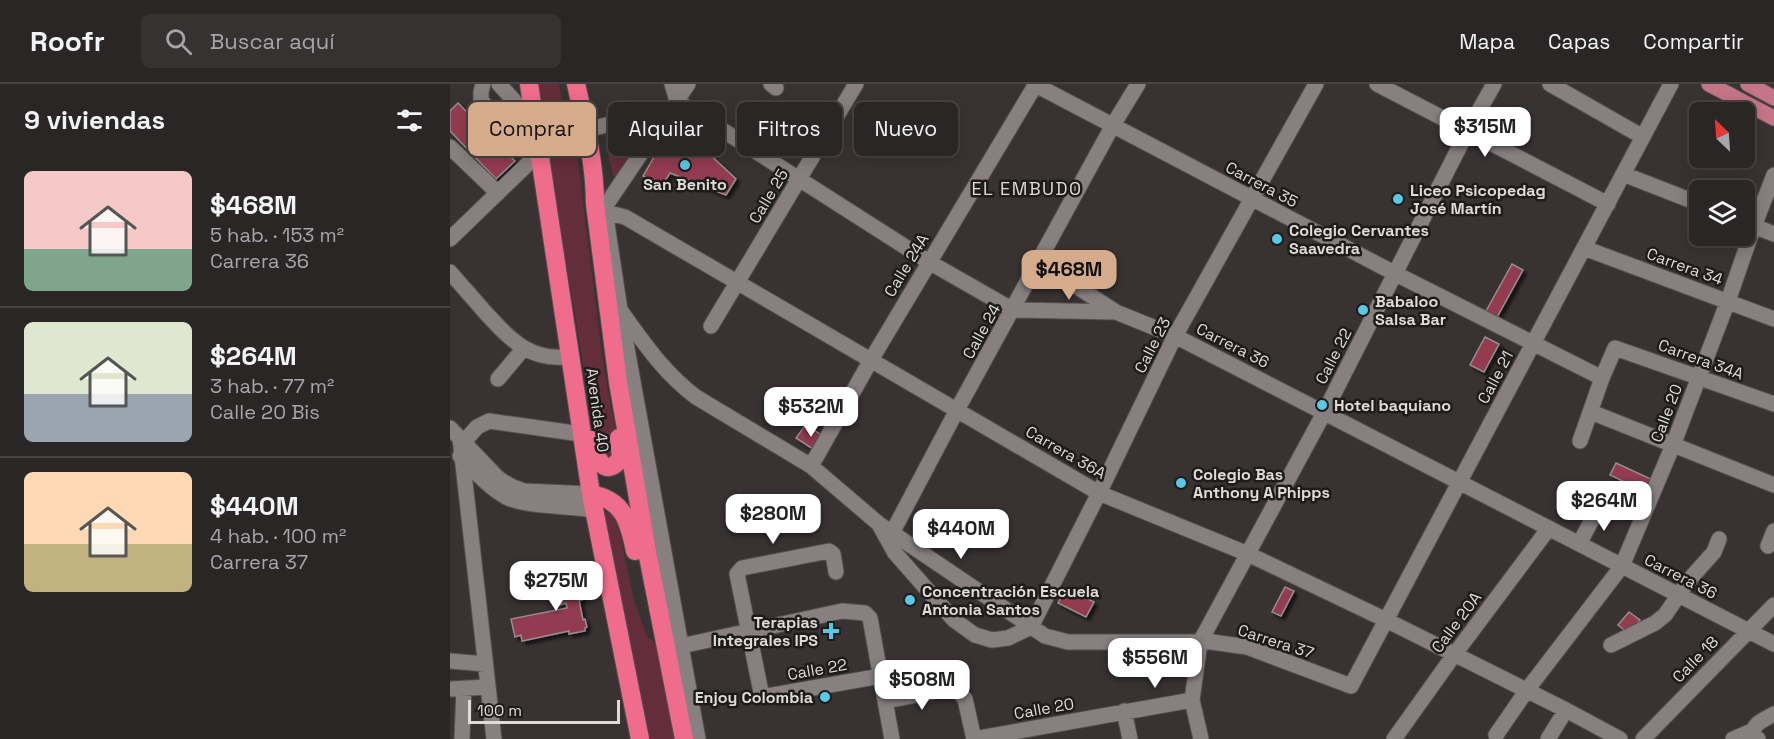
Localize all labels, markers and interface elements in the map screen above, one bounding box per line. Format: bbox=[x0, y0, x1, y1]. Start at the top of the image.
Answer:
search box bbox=[141, 14, 561, 68]
text: Roofr bbox=[30, 23, 105, 59]
icon: search bbox=[162, 25, 195, 58]
text: Buscar aquí bbox=[210, 27, 335, 55]
text: Mapa bbox=[1459, 28, 1515, 55]
text: Capas bbox=[1548, 28, 1610, 55]
text: Compartir bbox=[1643, 28, 1744, 55]
chip: Comprar bbox=[468, 102, 596, 156]
chip: Alquilar bbox=[608, 102, 725, 156]
chip: Filtros bbox=[737, 102, 842, 156]
chip: Nuevo bbox=[854, 102, 958, 156]
north arrow bbox=[1689, 102, 1755, 168]
map controls bbox=[1689, 102, 1755, 246]
text: 9 viviendas bbox=[24, 103, 165, 137]
icon: filters bbox=[393, 104, 426, 137]
pin: $315M bbox=[1443, 107, 1527, 158]
text: $315M bbox=[1454, 113, 1516, 139]
street label: Carrera 35 bbox=[1222, 157, 1302, 212]
marker: San Benito bbox=[678, 158, 692, 172]
street label: Calle 25 bbox=[744, 165, 793, 227]
place label: San Benito bbox=[643, 174, 727, 195]
district label: EL EMBUDO bbox=[971, 177, 1083, 200]
place label: Liceo Psicopedag José Martín bbox=[1410, 180, 1546, 219]
button: layers bbox=[1689, 180, 1755, 246]
text: $468M bbox=[210, 188, 297, 222]
marker: Liceo Psicopedag José Martín bbox=[1391, 192, 1405, 206]
icon: home bbox=[72, 195, 144, 267]
place label: Colegio Cervantes Saavedra bbox=[1289, 220, 1429, 259]
text: 5 hab. · 153 m² bbox=[210, 222, 344, 248]
street label: Calle 24A bbox=[879, 230, 933, 301]
marker: Colegio Cervantes Saavedra bbox=[1270, 232, 1284, 246]
street label: Carrera 34 bbox=[1644, 243, 1726, 290]
text: Carrera 36 bbox=[210, 248, 309, 274]
pin: $468M bbox=[1027, 250, 1111, 301]
text: $468M bbox=[1036, 256, 1102, 282]
place label: Babaloo Salsa Bar bbox=[1375, 291, 1446, 330]
street label: Calle 24 bbox=[958, 300, 1005, 363]
marker: Babaloo Salsa Bar bbox=[1356, 303, 1370, 317]
street label: Calle 23 bbox=[1129, 314, 1175, 377]
street label: Carrera 36 bbox=[1193, 318, 1273, 373]
street label: Calle 22 bbox=[1310, 325, 1356, 388]
street label: Carrera 34A bbox=[1655, 334, 1746, 385]
text: $264M bbox=[210, 339, 297, 373]
icon: home bbox=[72, 346, 144, 418]
street label: Calle 21 bbox=[1473, 347, 1518, 407]
street label: Avenida 40 bbox=[581, 366, 614, 454]
text: 3 hab. · 77 m² bbox=[210, 373, 334, 399]
street label: Calle 20 bbox=[1646, 381, 1687, 445]
pin: $532M bbox=[769, 387, 853, 438]
text: $532M bbox=[778, 393, 844, 419]
place label: Hotel baquiano bbox=[1334, 395, 1451, 416]
marker: Hotel baquiano bbox=[1315, 398, 1329, 412]
text: Calle 20 Bis bbox=[210, 399, 320, 425]
street label: Carrera 36A bbox=[1022, 421, 1110, 484]
place label: Colegio Bas Anthony A Phipps bbox=[1193, 464, 1330, 503]
marker: Colegio Bas Anthony A Phipps bbox=[1174, 476, 1188, 490]
pin: $264M bbox=[1562, 481, 1646, 532]
text: $264M bbox=[1571, 487, 1637, 513]
text: $440M bbox=[210, 489, 299, 523]
pin: $280M bbox=[731, 494, 815, 545]
icon: home bbox=[72, 496, 144, 568]
text: $280M bbox=[740, 500, 806, 526]
pin: $440M bbox=[919, 509, 1003, 560]
text: $440M bbox=[927, 515, 995, 541]
text: 4 hab. · 100 m² bbox=[210, 523, 346, 549]
text: Carrera 37 bbox=[210, 549, 308, 575]
street label: Carrera 36 bbox=[1641, 549, 1721, 604]
pin: $275M bbox=[514, 561, 598, 612]
text: $275M bbox=[524, 567, 588, 593]
place label: Concentración Escuela Antonia Santos bbox=[922, 581, 1099, 620]
street label: Calle 20A bbox=[1427, 588, 1486, 657]
marker: Concentración Escuela Antonia Santos bbox=[903, 593, 917, 607]
place label: Terapias Integrales IPS bbox=[713, 612, 818, 651]
street label: Carrera 37 bbox=[1235, 619, 1316, 664]
marker: Terapias Integrales IPS bbox=[822, 622, 840, 640]
street label: Calle 18 bbox=[1668, 631, 1723, 687]
pin: $556M bbox=[1113, 638, 1197, 689]
text: $556M bbox=[1122, 644, 1188, 670]
street label: Calle 22 bbox=[786, 654, 849, 685]
pin: $508M bbox=[880, 660, 964, 711]
text: $508M bbox=[889, 666, 955, 692]
place label: Enjoy Colombia bbox=[695, 687, 813, 708]
marker: Enjoy Colombia bbox=[818, 690, 832, 704]
street label: Calle 20 bbox=[1012, 693, 1076, 724]
scale bar bbox=[468, 697, 620, 724]
text: 100 m bbox=[477, 700, 522, 721]

